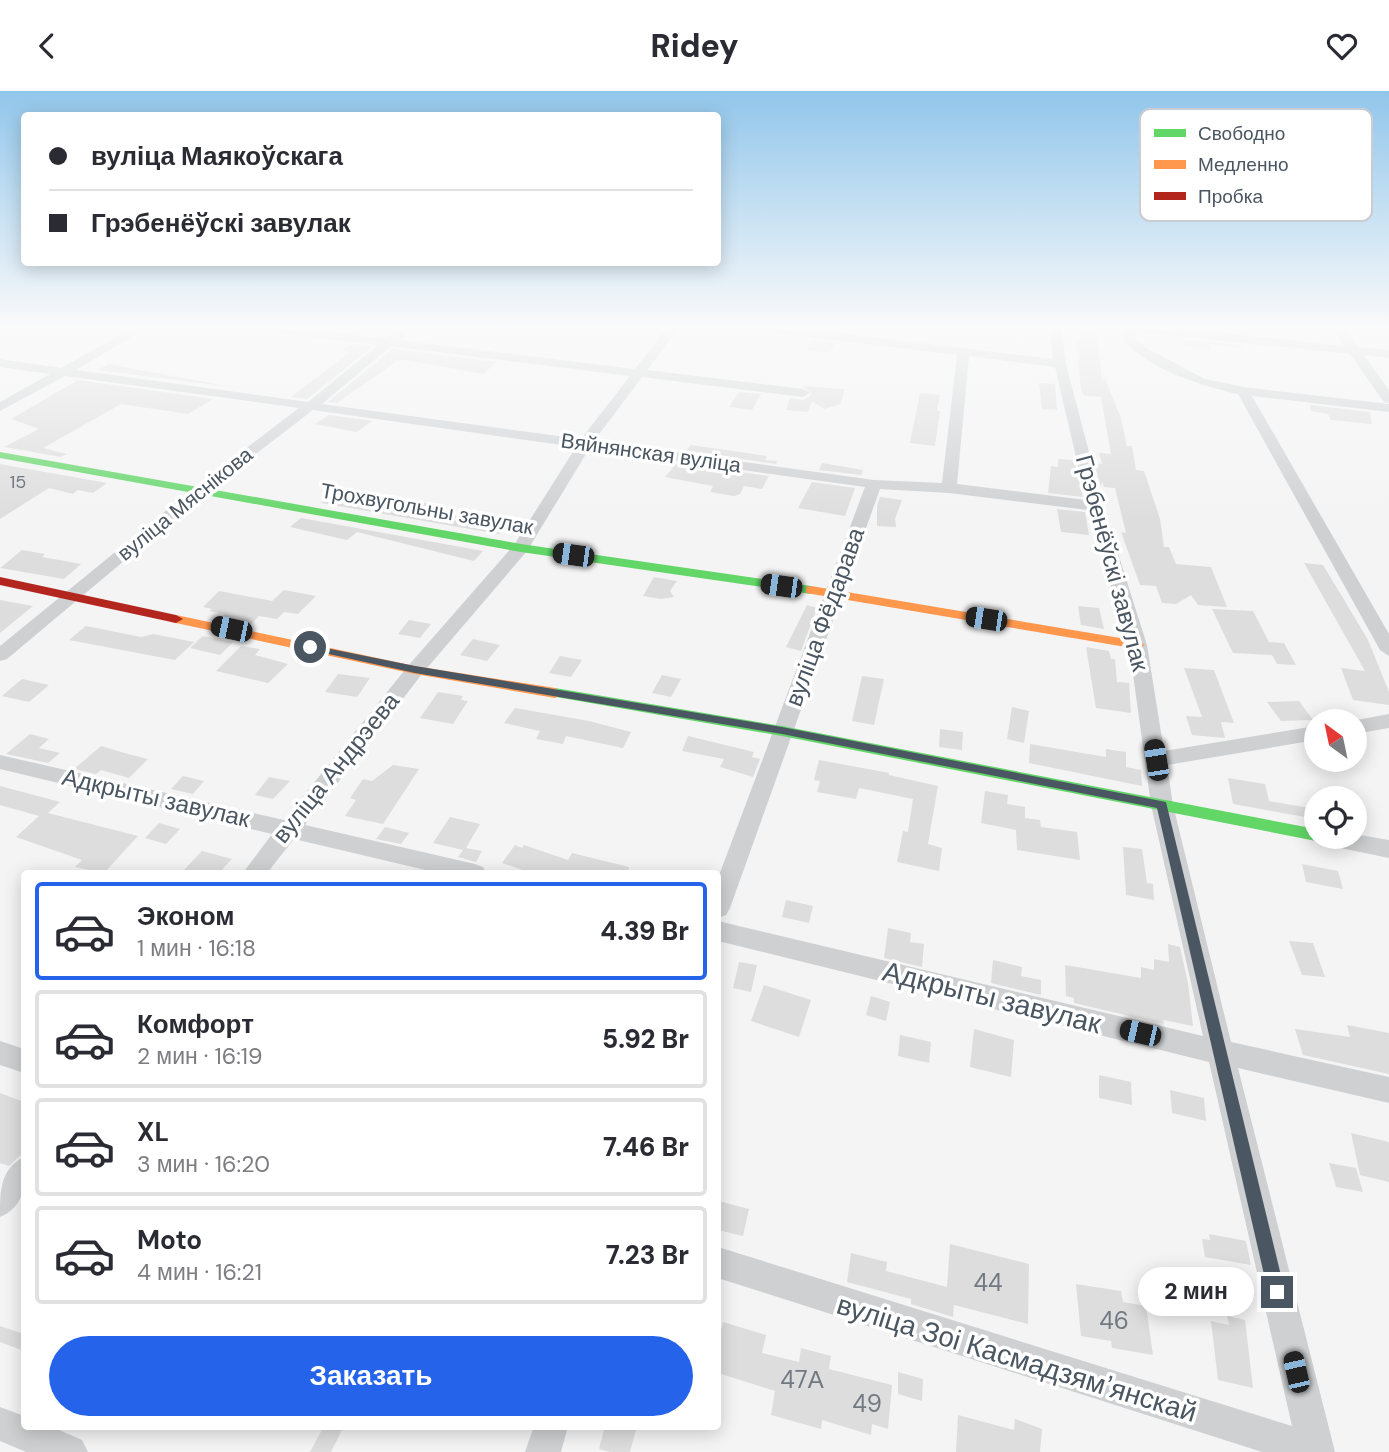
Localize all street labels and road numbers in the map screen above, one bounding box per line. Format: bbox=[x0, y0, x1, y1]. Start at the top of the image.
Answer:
street label: Вяйнянская вуліца bbox=[559, 426, 743, 480]
street label: вуліца Мяснікова bbox=[112, 441, 259, 567]
street label: Грэбенёўскі завулак bbox=[1069, 451, 1156, 675]
street label: Трохвугольны завулак bbox=[318, 477, 536, 542]
street label: вуліца Фёдарава bbox=[778, 523, 871, 710]
street label: вуліца Андрэева bbox=[265, 686, 406, 849]
street label: Адкрыты завулак bbox=[59, 761, 253, 834]
street label: Адкрыты завулак bbox=[879, 952, 1106, 1043]
street label: вуліца Зоі Касмадзямʼянскай bbox=[832, 1286, 1201, 1431]

